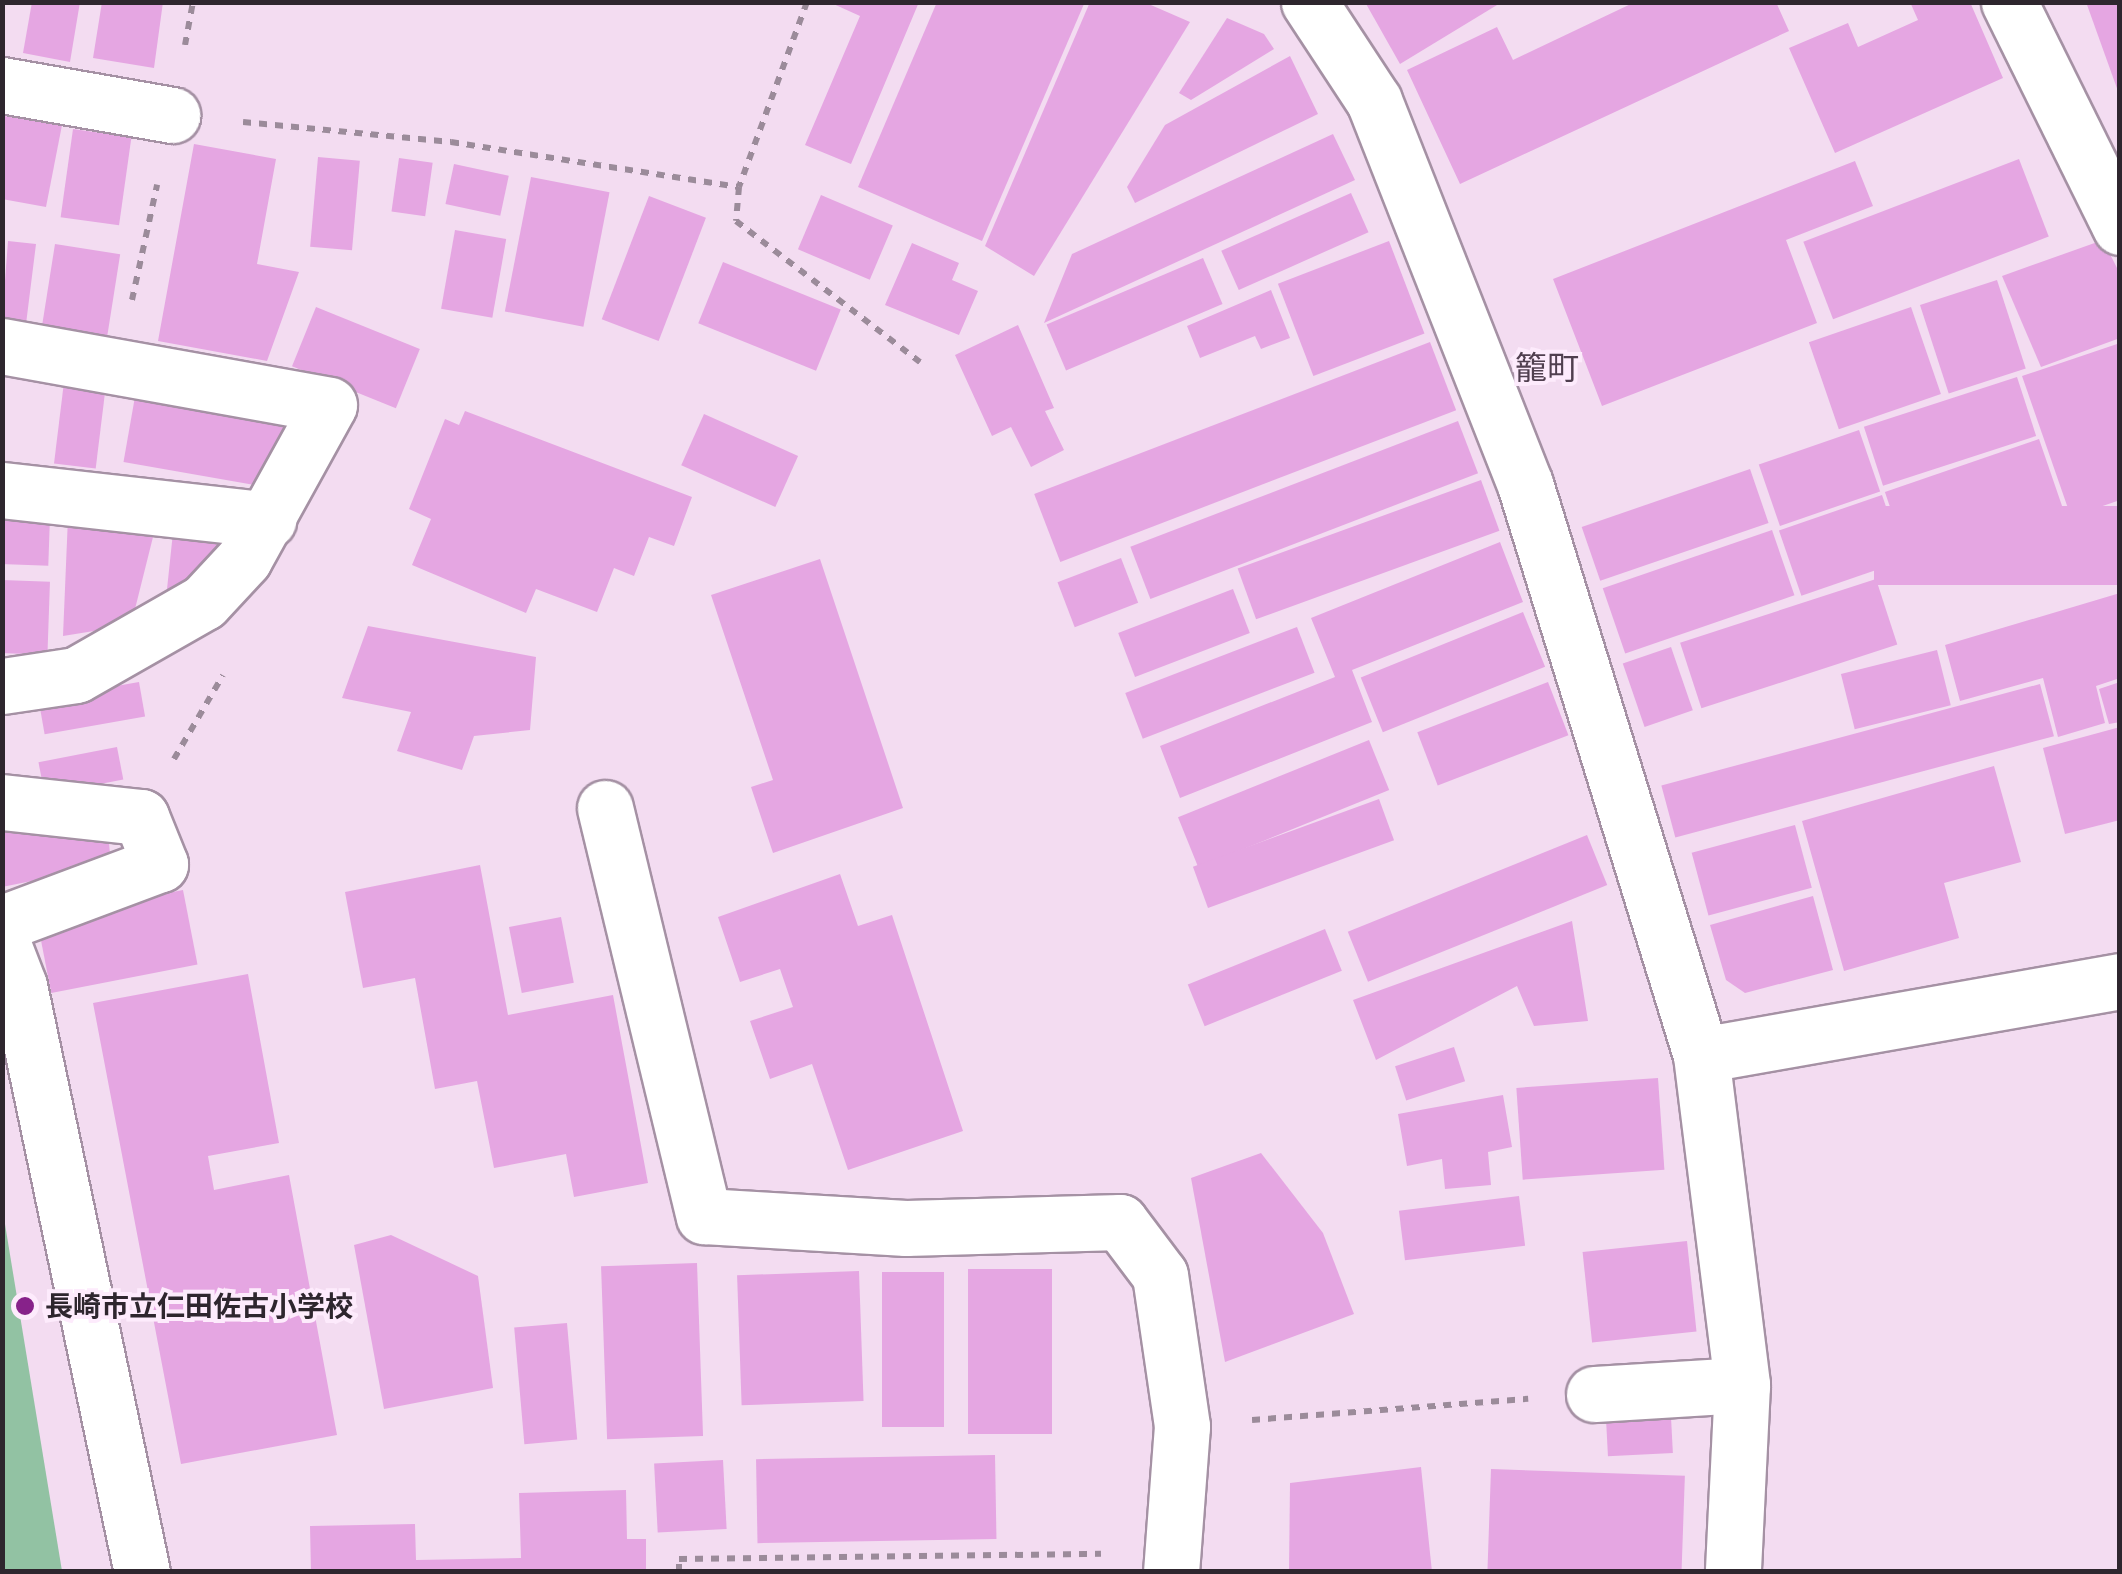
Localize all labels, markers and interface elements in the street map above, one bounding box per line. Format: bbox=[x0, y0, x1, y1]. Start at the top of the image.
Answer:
district label: 籠町 bbox=[1515, 348, 1579, 386]
place label: 長崎市立仁田佐古小学校 bbox=[45, 1289, 353, 1323]
marker: 長崎市立仁田佐古小学校 bbox=[14, 1295, 36, 1317]

